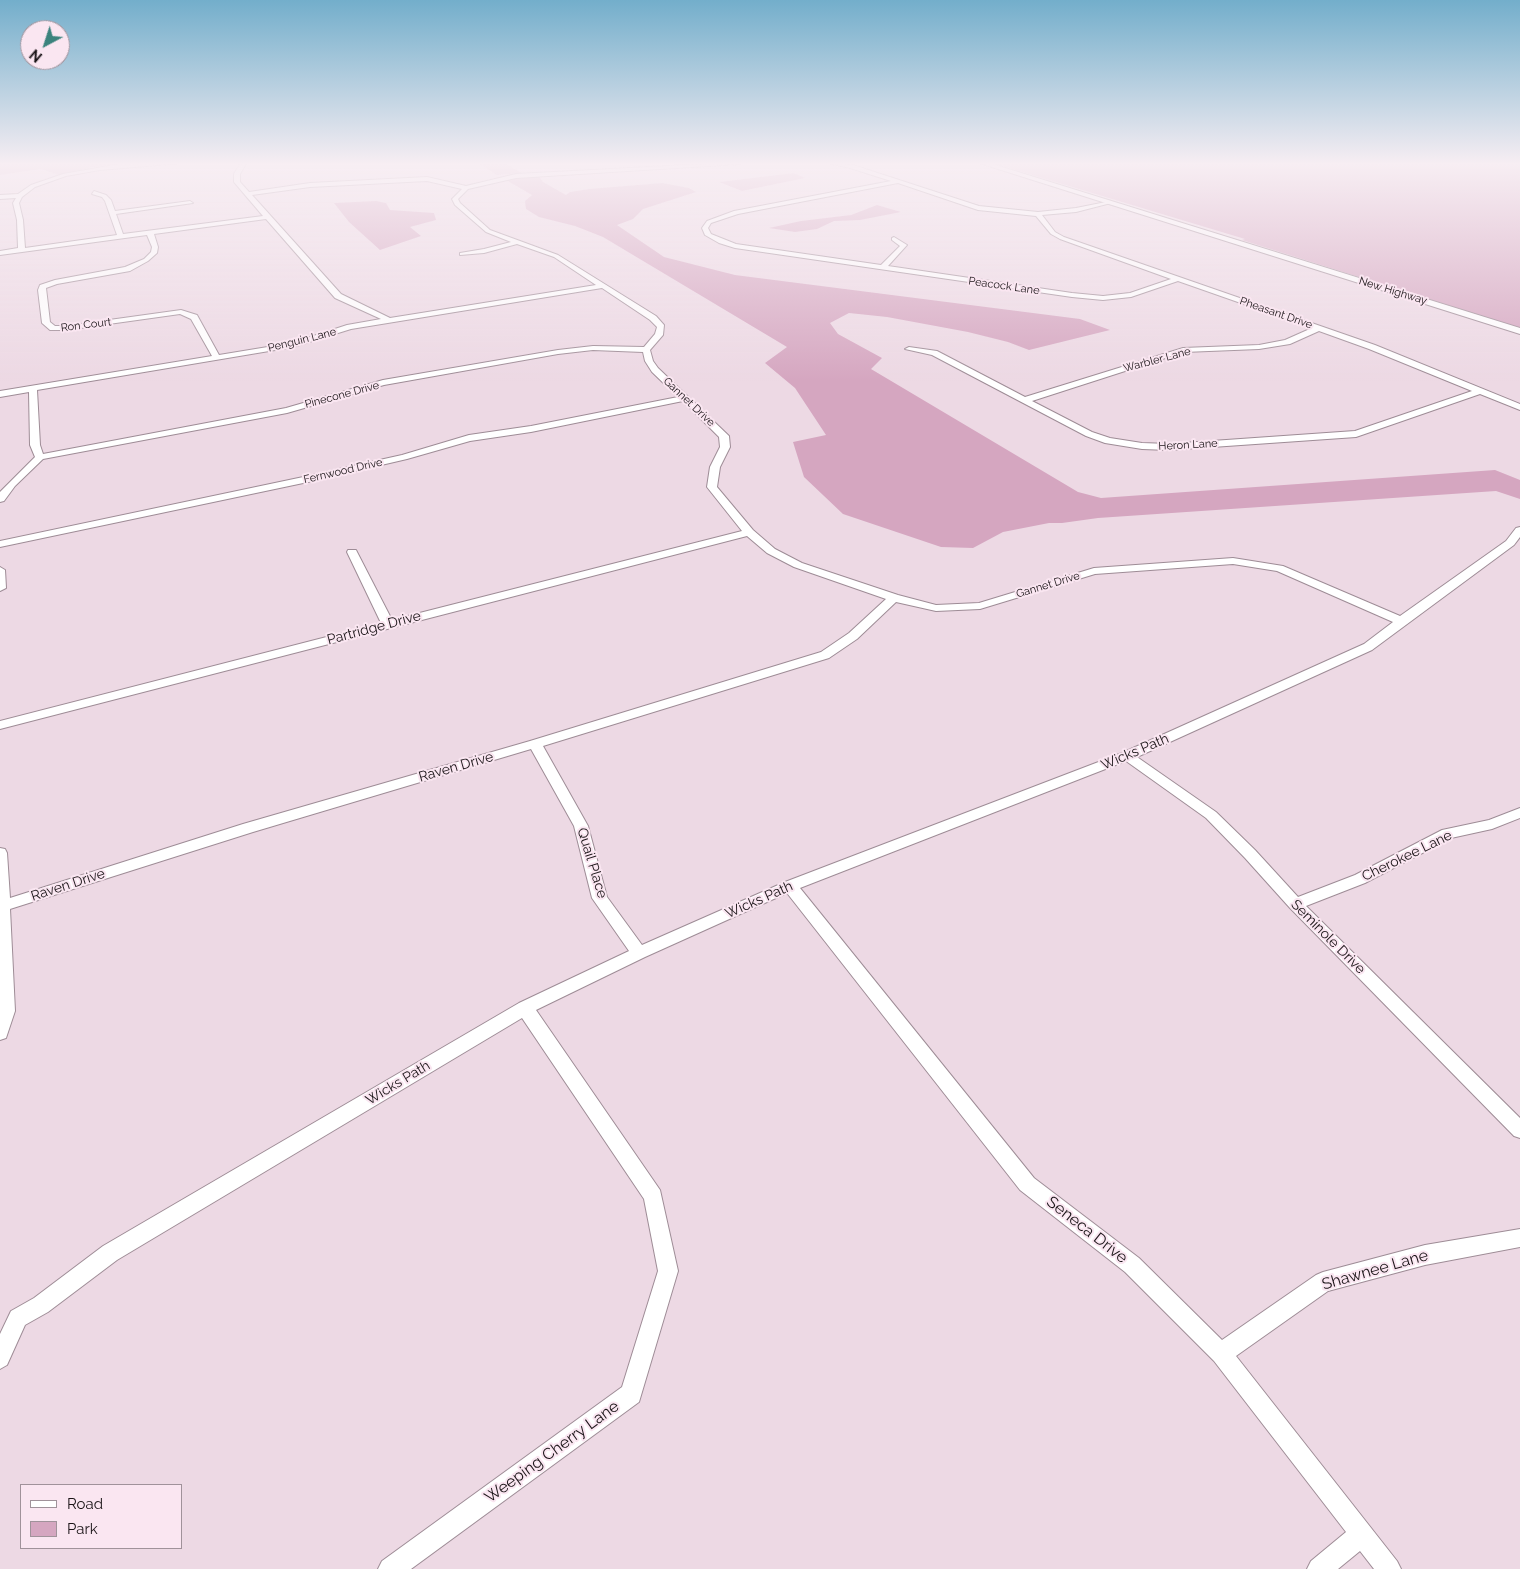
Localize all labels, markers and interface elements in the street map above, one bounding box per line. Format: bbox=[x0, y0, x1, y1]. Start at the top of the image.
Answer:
north arrow bbox=[20, 20, 70, 70]
text: N bbox=[27, 46, 45, 65]
street label: Peacock Lane bbox=[968, 274, 1040, 298]
street label: New Highway bbox=[1357, 274, 1429, 308]
street label: Pheasant Drive bbox=[1238, 294, 1314, 332]
street label: Ron Court bbox=[60, 315, 112, 335]
street label: Penguin Lane bbox=[267, 325, 337, 355]
street label: Warbler Lane bbox=[1122, 345, 1192, 375]
street label: Gannet Drive bbox=[660, 375, 718, 429]
street label: Pinecone Drive bbox=[303, 379, 381, 411]
street label: Heron Lane bbox=[1158, 437, 1218, 453]
street label: Fernwood Drive bbox=[302, 456, 384, 486]
street label: Gannet Drive bbox=[1015, 569, 1081, 601]
street label: Partridge Drive bbox=[325, 607, 423, 649]
street label: Wicks Path bbox=[1098, 730, 1172, 774]
street label: Raven Drive bbox=[417, 748, 495, 786]
street label: Quail Place bbox=[573, 826, 611, 900]
street label: Cherokee Lane bbox=[1359, 827, 1455, 885]
street label: Raven Drive bbox=[29, 865, 107, 905]
street label: Wicks Path bbox=[723, 878, 795, 922]
street label: Seminole Drive bbox=[1287, 896, 1369, 978]
street label: Wicks Path bbox=[363, 1057, 433, 1109]
street label: Seneca Drive bbox=[1043, 1192, 1131, 1268]
street label: Shawnee Lane bbox=[1320, 1246, 1430, 1294]
street label: Weeping Cherry Lane bbox=[481, 1397, 623, 1507]
legend bbox=[20, 1484, 182, 1549]
text: Road bbox=[67, 1495, 103, 1513]
text: Park bbox=[67, 1520, 98, 1538]

